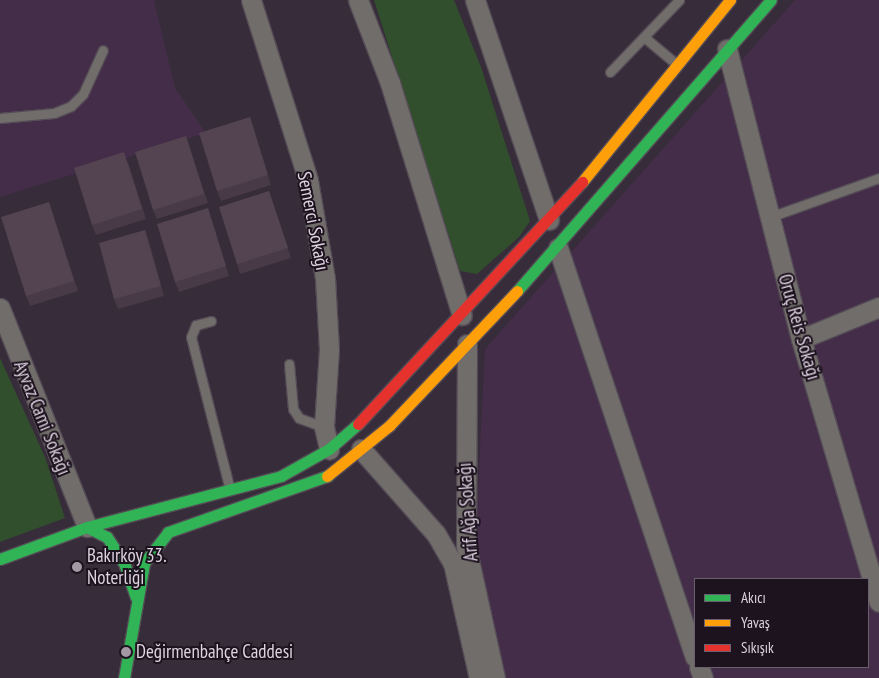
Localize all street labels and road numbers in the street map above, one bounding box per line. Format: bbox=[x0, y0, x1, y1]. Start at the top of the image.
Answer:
street label: Semerci Sokağı bbox=[292, 170, 334, 272]
street label: Oruç Reis Sokağı bbox=[773, 271, 825, 383]
street label: Ayvaz Cami Sokağı bbox=[9, 357, 75, 479]
street label: Arif Ağa Sokağı bbox=[453, 462, 483, 562]

